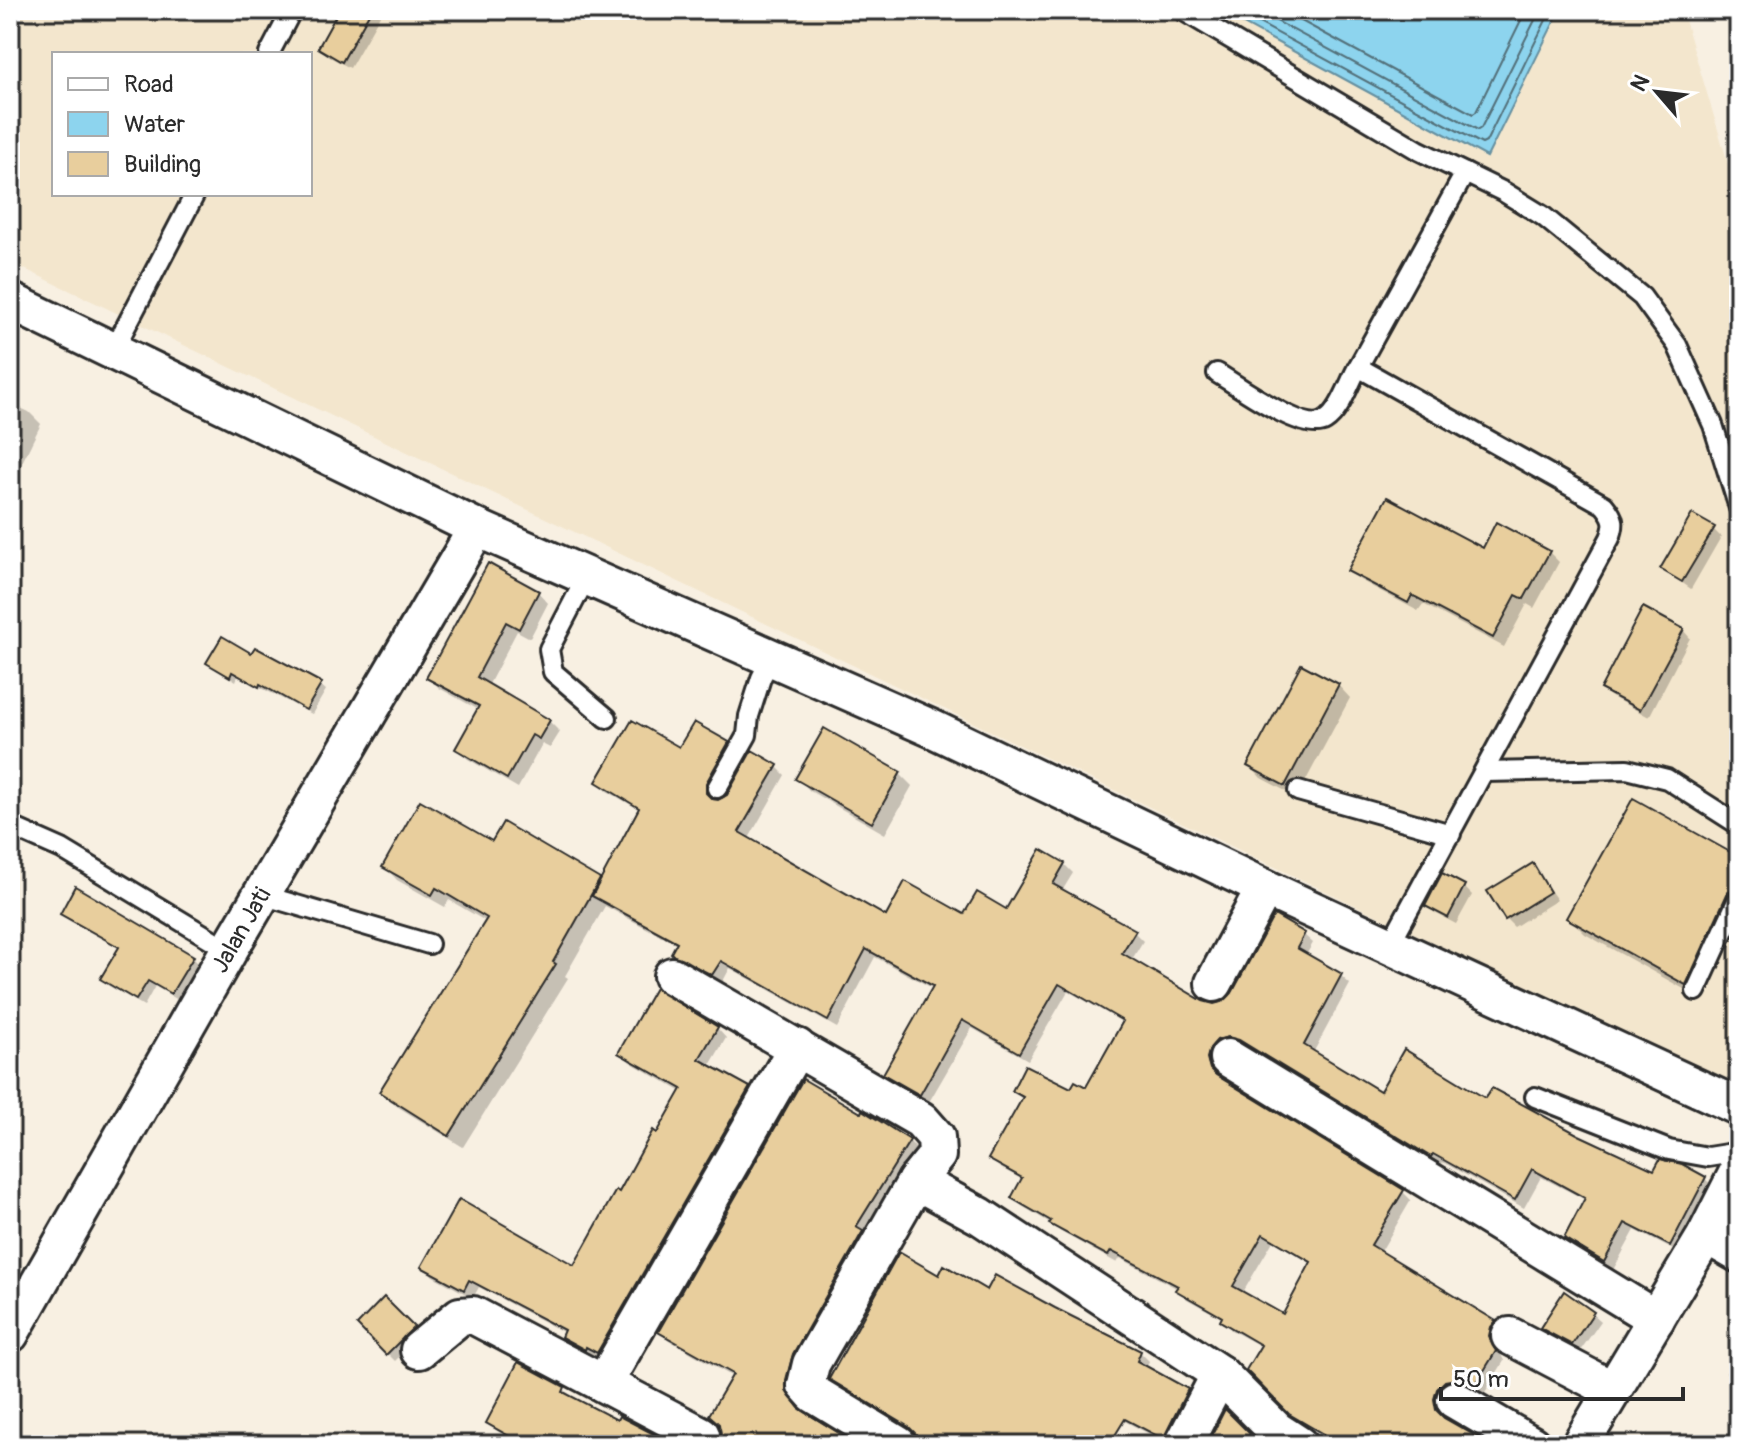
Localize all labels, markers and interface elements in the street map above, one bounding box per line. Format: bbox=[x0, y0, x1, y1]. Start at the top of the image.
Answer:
legend bbox=[52, 52, 312, 196]
north arrow bbox=[1617, 52, 1697, 132]
text: Road bbox=[124, 70, 174, 99]
text: N bbox=[1624, 70, 1656, 96]
text: Water bbox=[124, 110, 185, 139]
text: Building bbox=[124, 150, 201, 179]
street label: Jalan Jati bbox=[206, 883, 277, 978]
scale bar bbox=[1441, 1351, 1683, 1401]
text: 50 m bbox=[1453, 1365, 1509, 1394]

